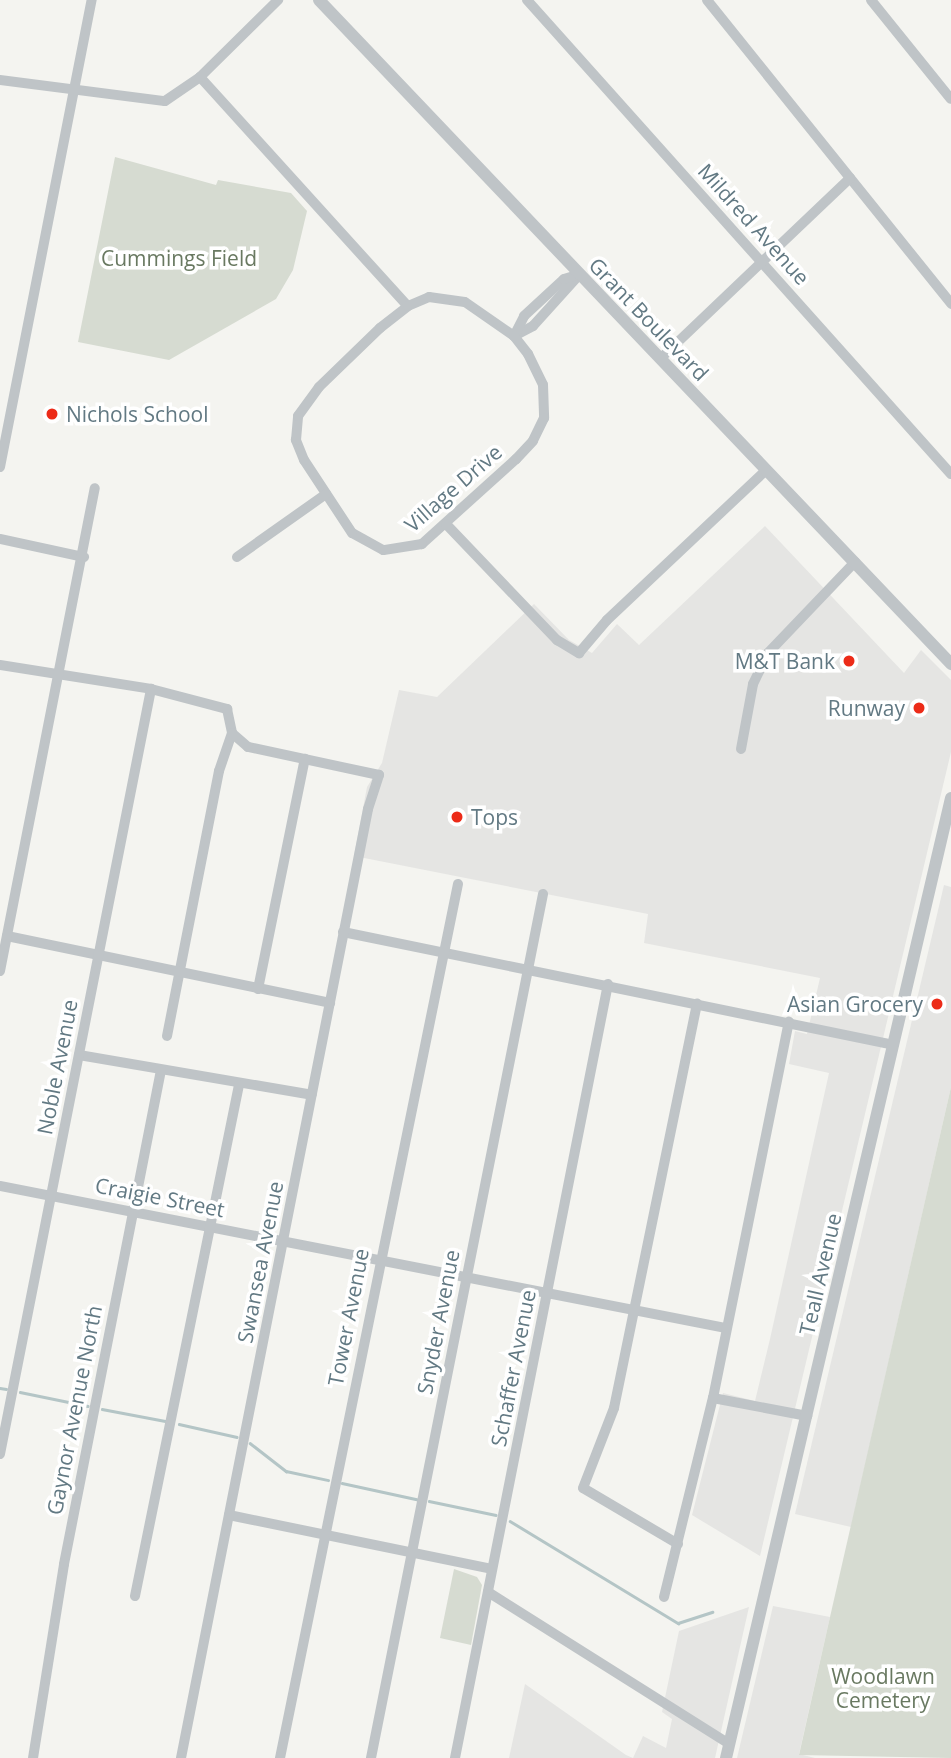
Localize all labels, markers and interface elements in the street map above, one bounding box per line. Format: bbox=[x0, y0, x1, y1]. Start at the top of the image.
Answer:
street label: Mildred Avenue bbox=[693, 158, 815, 290]
park label: Cummings Field bbox=[101, 245, 257, 271]
street label: Grant Boulevard bbox=[584, 252, 714, 386]
place label: Nichols School bbox=[66, 401, 208, 427]
marker: Nichols School bbox=[44, 406, 60, 422]
street label: Village Drive bbox=[399, 439, 507, 537]
place label: M&T Bank bbox=[735, 648, 835, 674]
marker: M&T Bank bbox=[841, 653, 857, 669]
place label: Runway bbox=[828, 695, 905, 721]
marker: Runway bbox=[911, 700, 927, 716]
place label: Tops bbox=[471, 804, 518, 830]
marker: Tops bbox=[449, 809, 465, 825]
place label: Asian Grocery bbox=[787, 991, 923, 1017]
marker: Asian Grocery bbox=[929, 996, 945, 1012]
street label: Noble Avenue bbox=[32, 997, 82, 1137]
street label: Craigie Street bbox=[93, 1172, 227, 1222]
street label: Swansea Avenue bbox=[232, 1179, 288, 1345]
street label: Teall Avenue bbox=[794, 1211, 846, 1337]
street label: Tower Avenue bbox=[322, 1246, 374, 1388]
street label: Snyder Avenue bbox=[412, 1248, 464, 1396]
street label: Schaffer Avenue bbox=[485, 1287, 541, 1449]
street label: Gaynor Avenue North bbox=[41, 1303, 107, 1517]
park label: Woodlawn Cemetery bbox=[831, 1663, 935, 1713]

